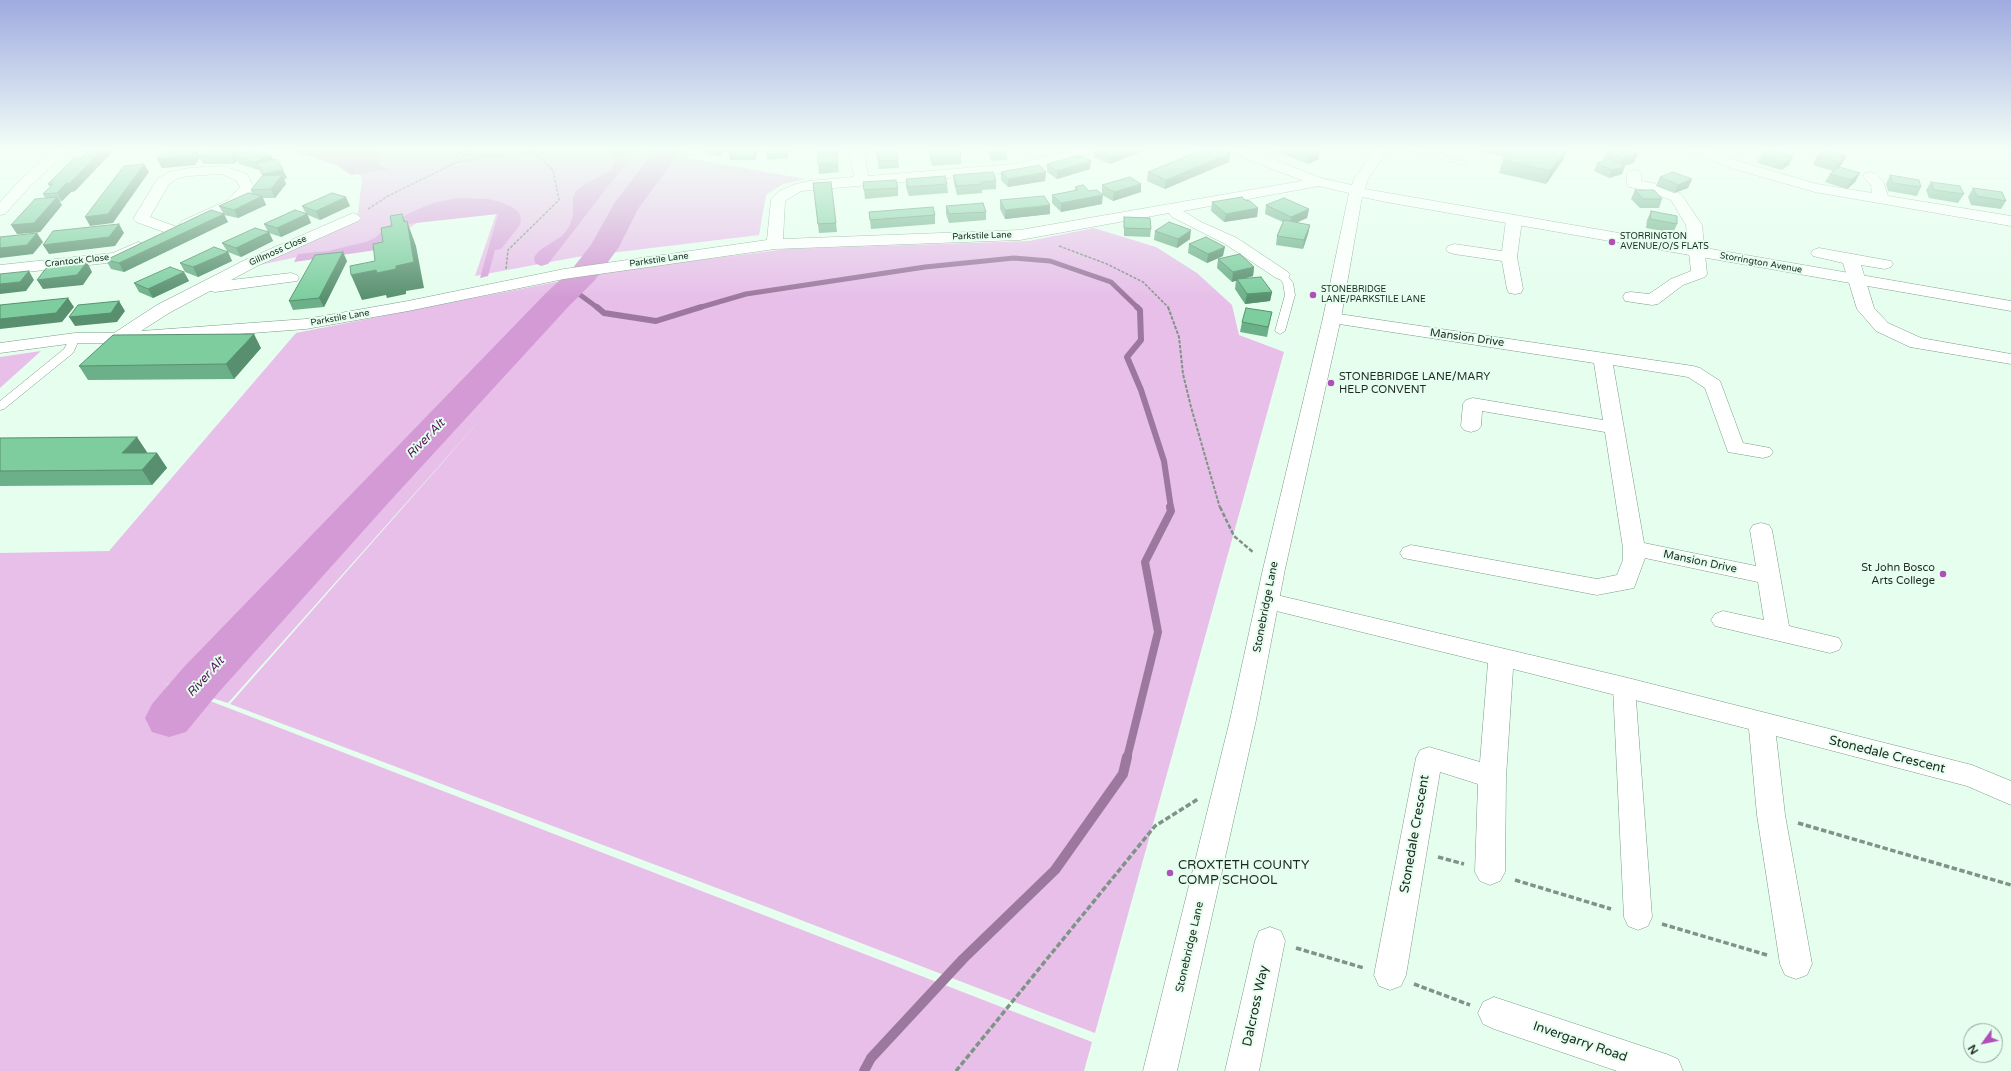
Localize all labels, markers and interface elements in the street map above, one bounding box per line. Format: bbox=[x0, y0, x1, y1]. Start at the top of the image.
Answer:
street label: Parkstile Lane bbox=[952, 230, 1012, 242]
place label: STORRINGTON AVENUE/O/S FLATS bbox=[1620, 232, 1709, 253]
street label: Gillmoss Close bbox=[248, 234, 308, 268]
marker: STORRINGTON AVENUE/O/S FLATS bbox=[1607, 237, 1617, 247]
street label: Storrington Avenue bbox=[1719, 250, 1803, 276]
street label: Parkstile Lane bbox=[629, 251, 689, 269]
street label: Crantock Close bbox=[44, 252, 110, 270]
place label: STONEBRIDGE LANE/PARKSTILE LANE bbox=[1321, 285, 1426, 306]
marker: STONEBRIDGE LANE/PARKSTILE LANE bbox=[1308, 290, 1318, 300]
street label: Parkstile Lane bbox=[310, 308, 370, 328]
street label: Mansion Drive bbox=[1429, 326, 1505, 350]
place label: STONEBRIDGE LANE/MARY HELP CONVENT bbox=[1339, 370, 1490, 396]
marker: STONEBRIDGE LANE/MARY HELP CONVENT bbox=[1326, 378, 1336, 388]
water label: River Alt bbox=[404, 416, 448, 462]
street label: Mansion Drive bbox=[1662, 548, 1738, 576]
street label: Stonebridge Lane bbox=[1251, 560, 1281, 654]
place label: St John Bosco Arts College bbox=[1861, 561, 1935, 587]
marker: St John Bosco Arts College bbox=[1938, 569, 1948, 579]
water label: River Alt bbox=[184, 654, 228, 700]
street label: Stonedale Crescent bbox=[1827, 733, 1947, 777]
street label: Stonedale Crescent bbox=[1397, 774, 1433, 894]
place label: CROXTETH COUNTY COMP SCHOOL bbox=[1178, 858, 1309, 889]
marker: CROXTETH COUNTY COMP SCHOOL bbox=[1165, 868, 1175, 878]
street label: Stonebridge Lane bbox=[1173, 900, 1207, 994]
street label: Dalcross Way bbox=[1240, 964, 1272, 1048]
street label: Invergarry Road bbox=[1531, 1019, 1629, 1065]
north arrow bbox=[1963, 1023, 2003, 1063]
text: N bbox=[1965, 1042, 1981, 1057]

